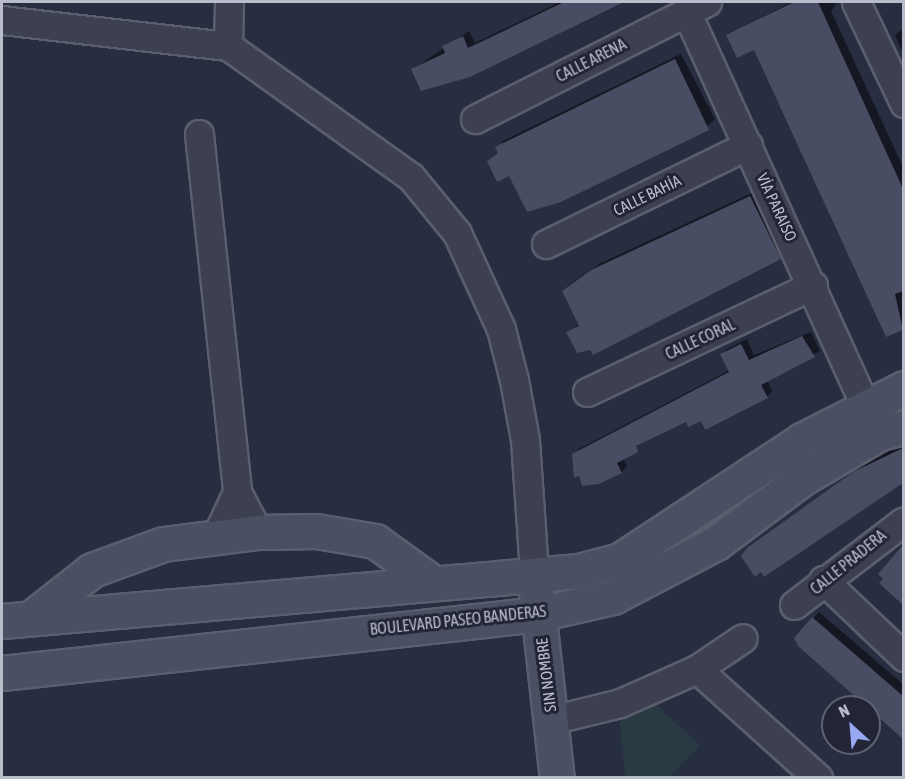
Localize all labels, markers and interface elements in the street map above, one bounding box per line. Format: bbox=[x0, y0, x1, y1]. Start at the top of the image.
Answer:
street label: CALLE ARENA bbox=[553, 34, 629, 86]
street label: CALLE BAHÍA bbox=[610, 170, 684, 220]
street label: VÍA PARAISO bbox=[753, 170, 801, 244]
street label: CALLE CORAL bbox=[662, 315, 738, 363]
street label: CALLE PRADERA bbox=[806, 526, 890, 598]
street label: BOULEVARD PASEO BANDERAS bbox=[369, 601, 547, 639]
street label: SIN NOMBRE bbox=[532, 637, 560, 713]
north arrow bbox=[821, 695, 881, 755]
text: N bbox=[836, 700, 852, 721]

